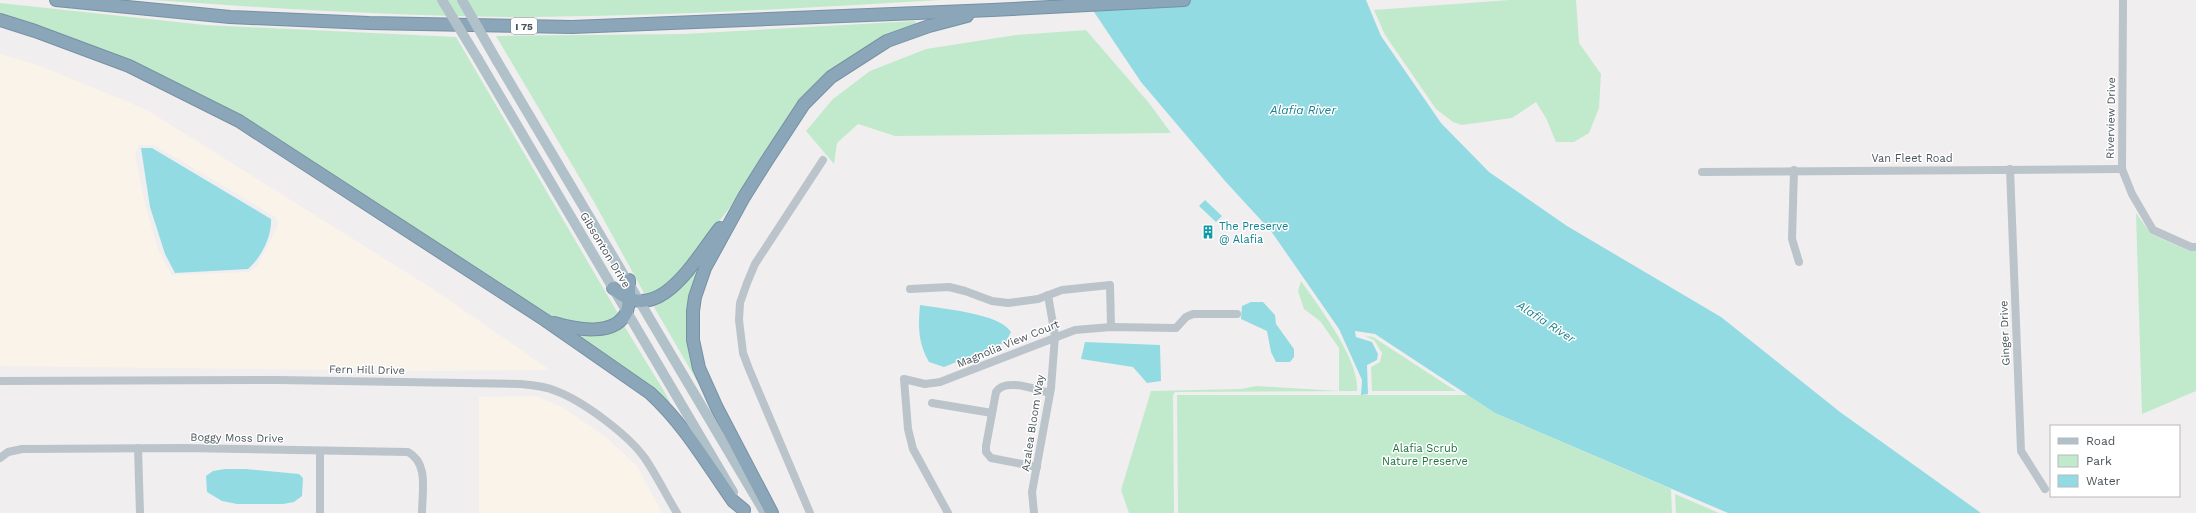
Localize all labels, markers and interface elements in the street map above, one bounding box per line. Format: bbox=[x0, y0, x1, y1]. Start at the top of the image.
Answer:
road number: I 75 bbox=[511, 18, 537, 34]
street label: Riverview Drive bbox=[2104, 77, 2118, 159]
water label: Alafia River bbox=[1269, 103, 1337, 117]
street label: Van Fleet Road bbox=[1871, 152, 1953, 165]
street label: Gibsonton Drive bbox=[577, 210, 633, 290]
place label: The Preserve @ Alafia bbox=[1219, 220, 1288, 246]
building icon: The Preserve @ Alafia bbox=[1200, 224, 1216, 240]
water label: Alafia River bbox=[1514, 298, 1579, 347]
street label: Ginger Drive bbox=[1997, 300, 2013, 366]
street label: Magnolia View Court bbox=[955, 317, 1061, 370]
street label: Fern Hill Drive bbox=[329, 363, 405, 377]
street label: Azalea Bloom Way bbox=[1019, 373, 1047, 473]
legend bbox=[2050, 425, 2180, 497]
street label: Boggy Moss Drive bbox=[190, 431, 284, 445]
text: Road bbox=[2086, 434, 2115, 448]
park label: Alafia Scrub Nature Preserve bbox=[1382, 442, 1468, 468]
text: Park bbox=[2086, 454, 2112, 468]
text: Water bbox=[2086, 474, 2121, 488]

